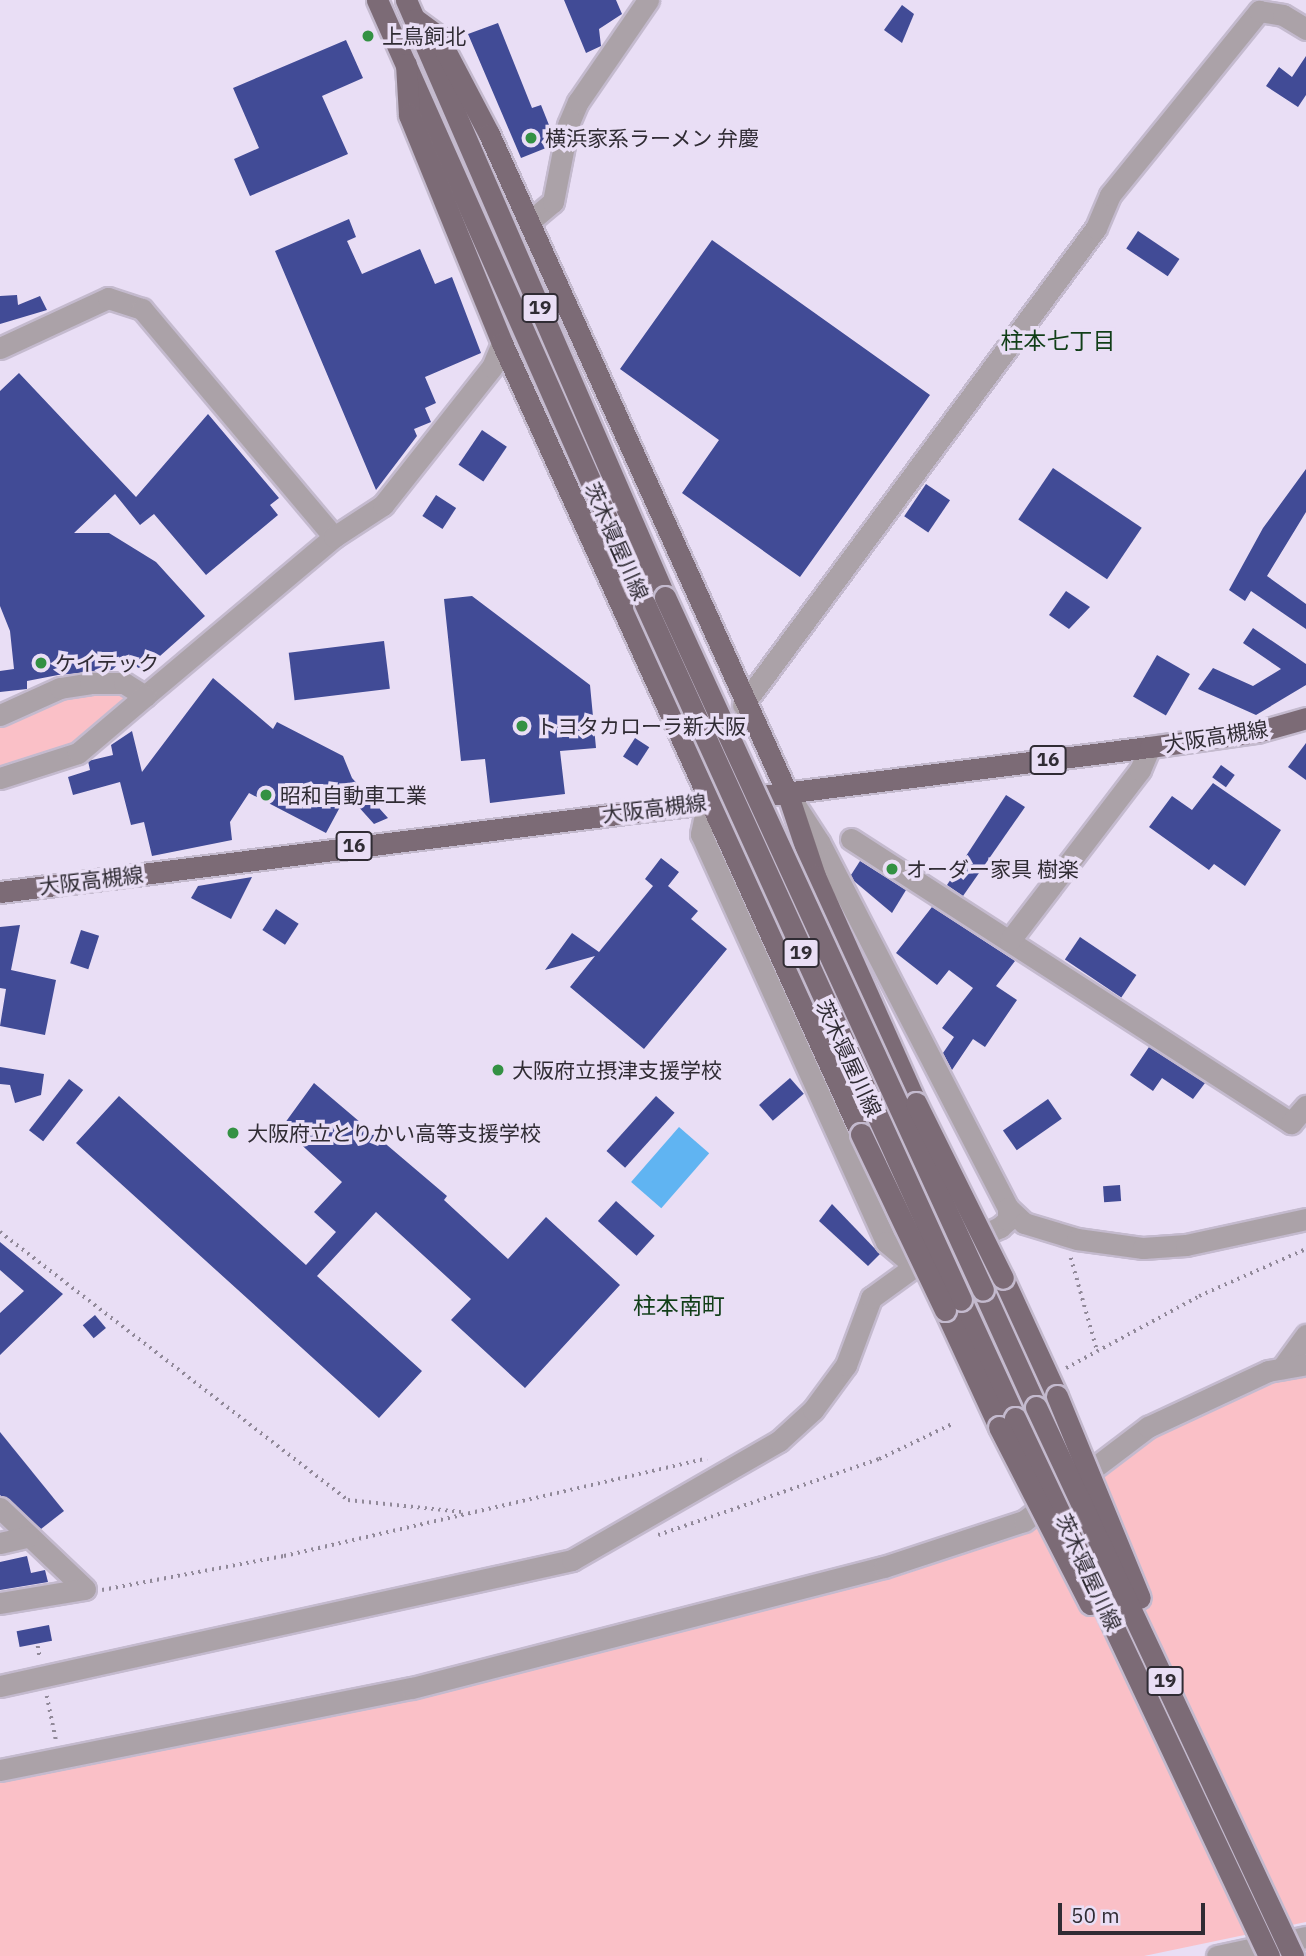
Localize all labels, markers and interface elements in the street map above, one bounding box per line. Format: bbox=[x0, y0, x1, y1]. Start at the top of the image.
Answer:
place label: 上鳥飼北 bbox=[382, 23, 466, 49]
marker: 上鳥飼北 bbox=[360, 28, 376, 44]
place label: 横浜家系ラーメン 弁慶 bbox=[545, 125, 760, 151]
marker: 横浜家系ラーメン 弁慶 bbox=[523, 130, 539, 146]
road number: 19 bbox=[521, 292, 559, 324]
district label: 柱本七丁目 bbox=[1001, 326, 1115, 354]
street label: 茨木寝屋川線 bbox=[580, 478, 654, 604]
place label: ケイテック bbox=[55, 650, 160, 676]
marker: ケイテック bbox=[33, 655, 49, 671]
place label: トヨタカローラ新大阪 bbox=[536, 713, 746, 739]
street label: 大阪高槻線 bbox=[1162, 715, 1270, 757]
marker: トヨタカローラ新大阪 bbox=[514, 718, 530, 734]
road number: 16 bbox=[1029, 744, 1067, 776]
place label: 昭和自動車工業 bbox=[280, 782, 427, 808]
marker: 昭和自動車工業 bbox=[258, 787, 274, 803]
street label: 大阪高槻線 bbox=[600, 789, 708, 827]
road number: 16 bbox=[335, 831, 373, 862]
place label: オーダー家具 樹楽 bbox=[906, 856, 1079, 882]
street label: 大阪高槻線 bbox=[37, 861, 145, 899]
marker: オーダー家具 樹楽 bbox=[884, 861, 900, 877]
road number: 19 bbox=[782, 937, 820, 968]
street label: 茨木寝屋川線 bbox=[811, 996, 887, 1120]
place label: 大阪府立摂津支援学校 bbox=[512, 1057, 722, 1083]
marker: 大阪府立摂津支援学校 bbox=[490, 1062, 506, 1078]
place label: 大阪府立とりかい高等支援学校 bbox=[247, 1120, 541, 1146]
marker: 大阪府立とりかい高等支援学校 bbox=[225, 1125, 241, 1141]
district label: 柱本南町 bbox=[633, 1291, 725, 1319]
street label: 茨木寝屋川線 bbox=[1051, 1510, 1127, 1634]
road number: 19 bbox=[1146, 1666, 1184, 1696]
scale bar bbox=[1061, 1890, 1208, 1934]
text: 50 m bbox=[1071, 1901, 1120, 1929]

